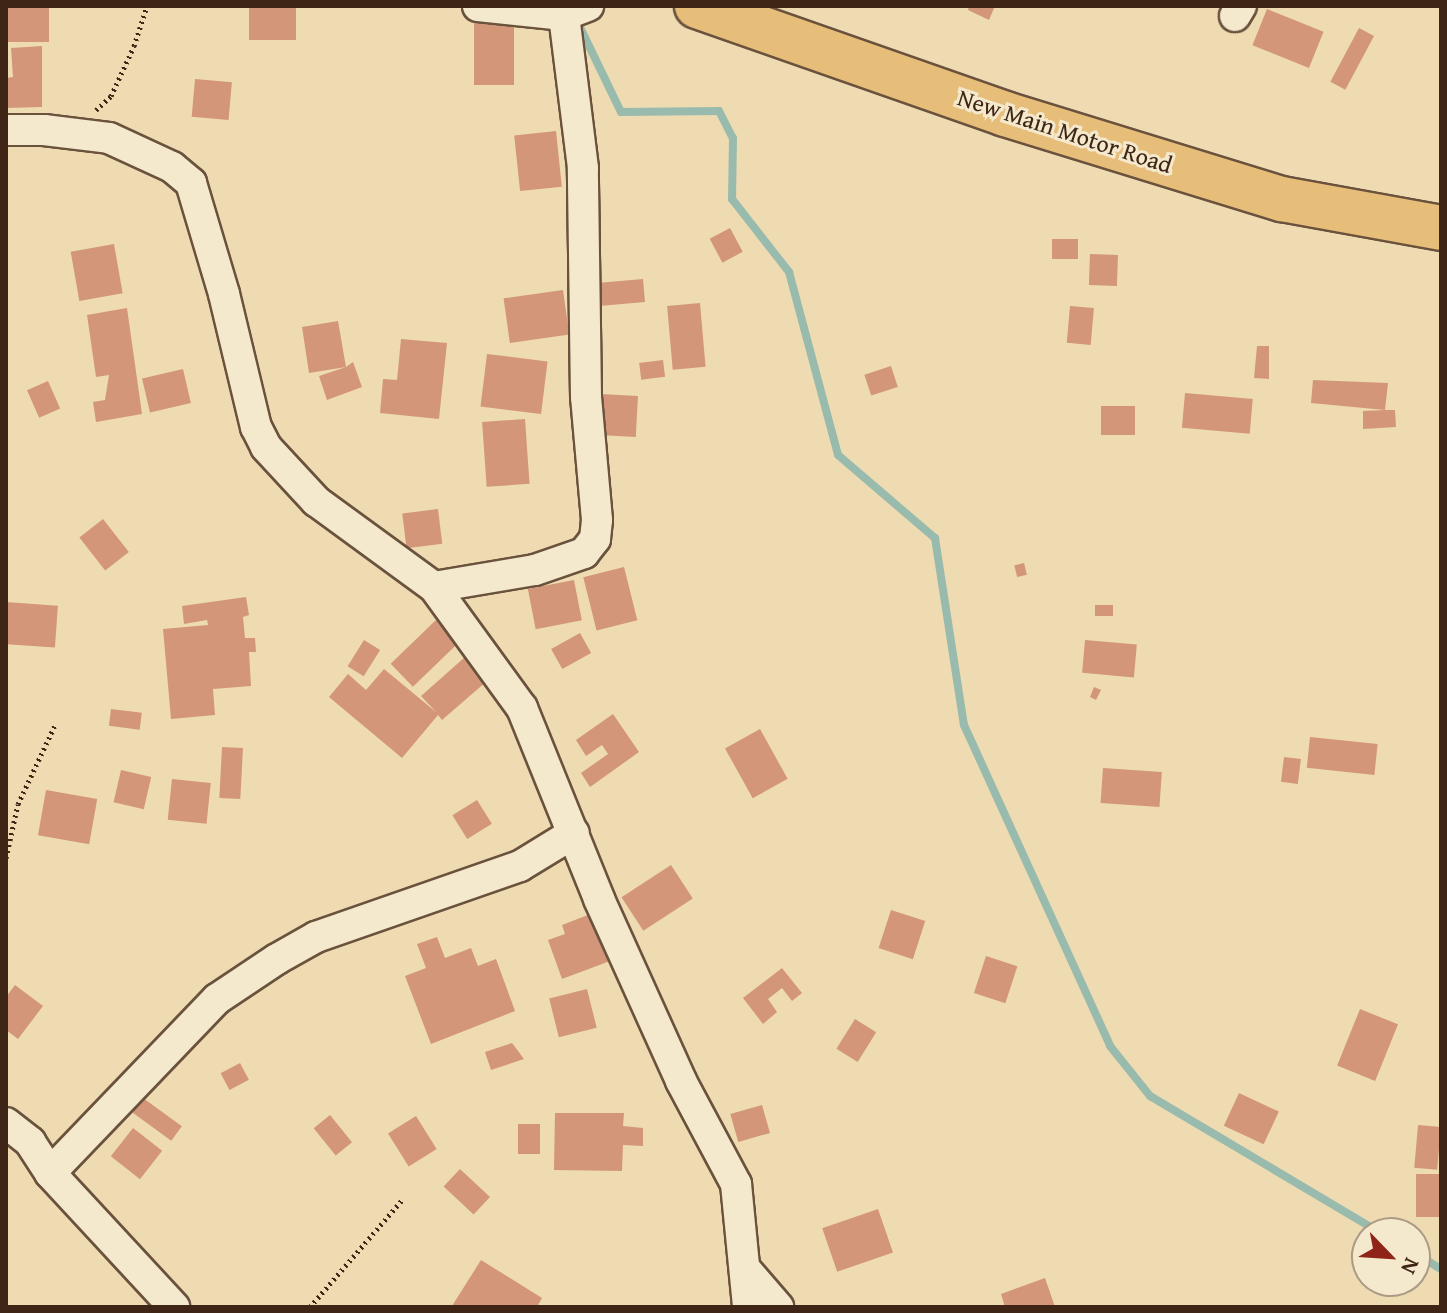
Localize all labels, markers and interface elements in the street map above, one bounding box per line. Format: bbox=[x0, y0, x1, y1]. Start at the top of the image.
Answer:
street label: New Main Motor Road bbox=[954, 83, 1176, 179]
north arrow bbox=[1351, 1217, 1431, 1297]
text: N bbox=[1393, 1253, 1429, 1280]

